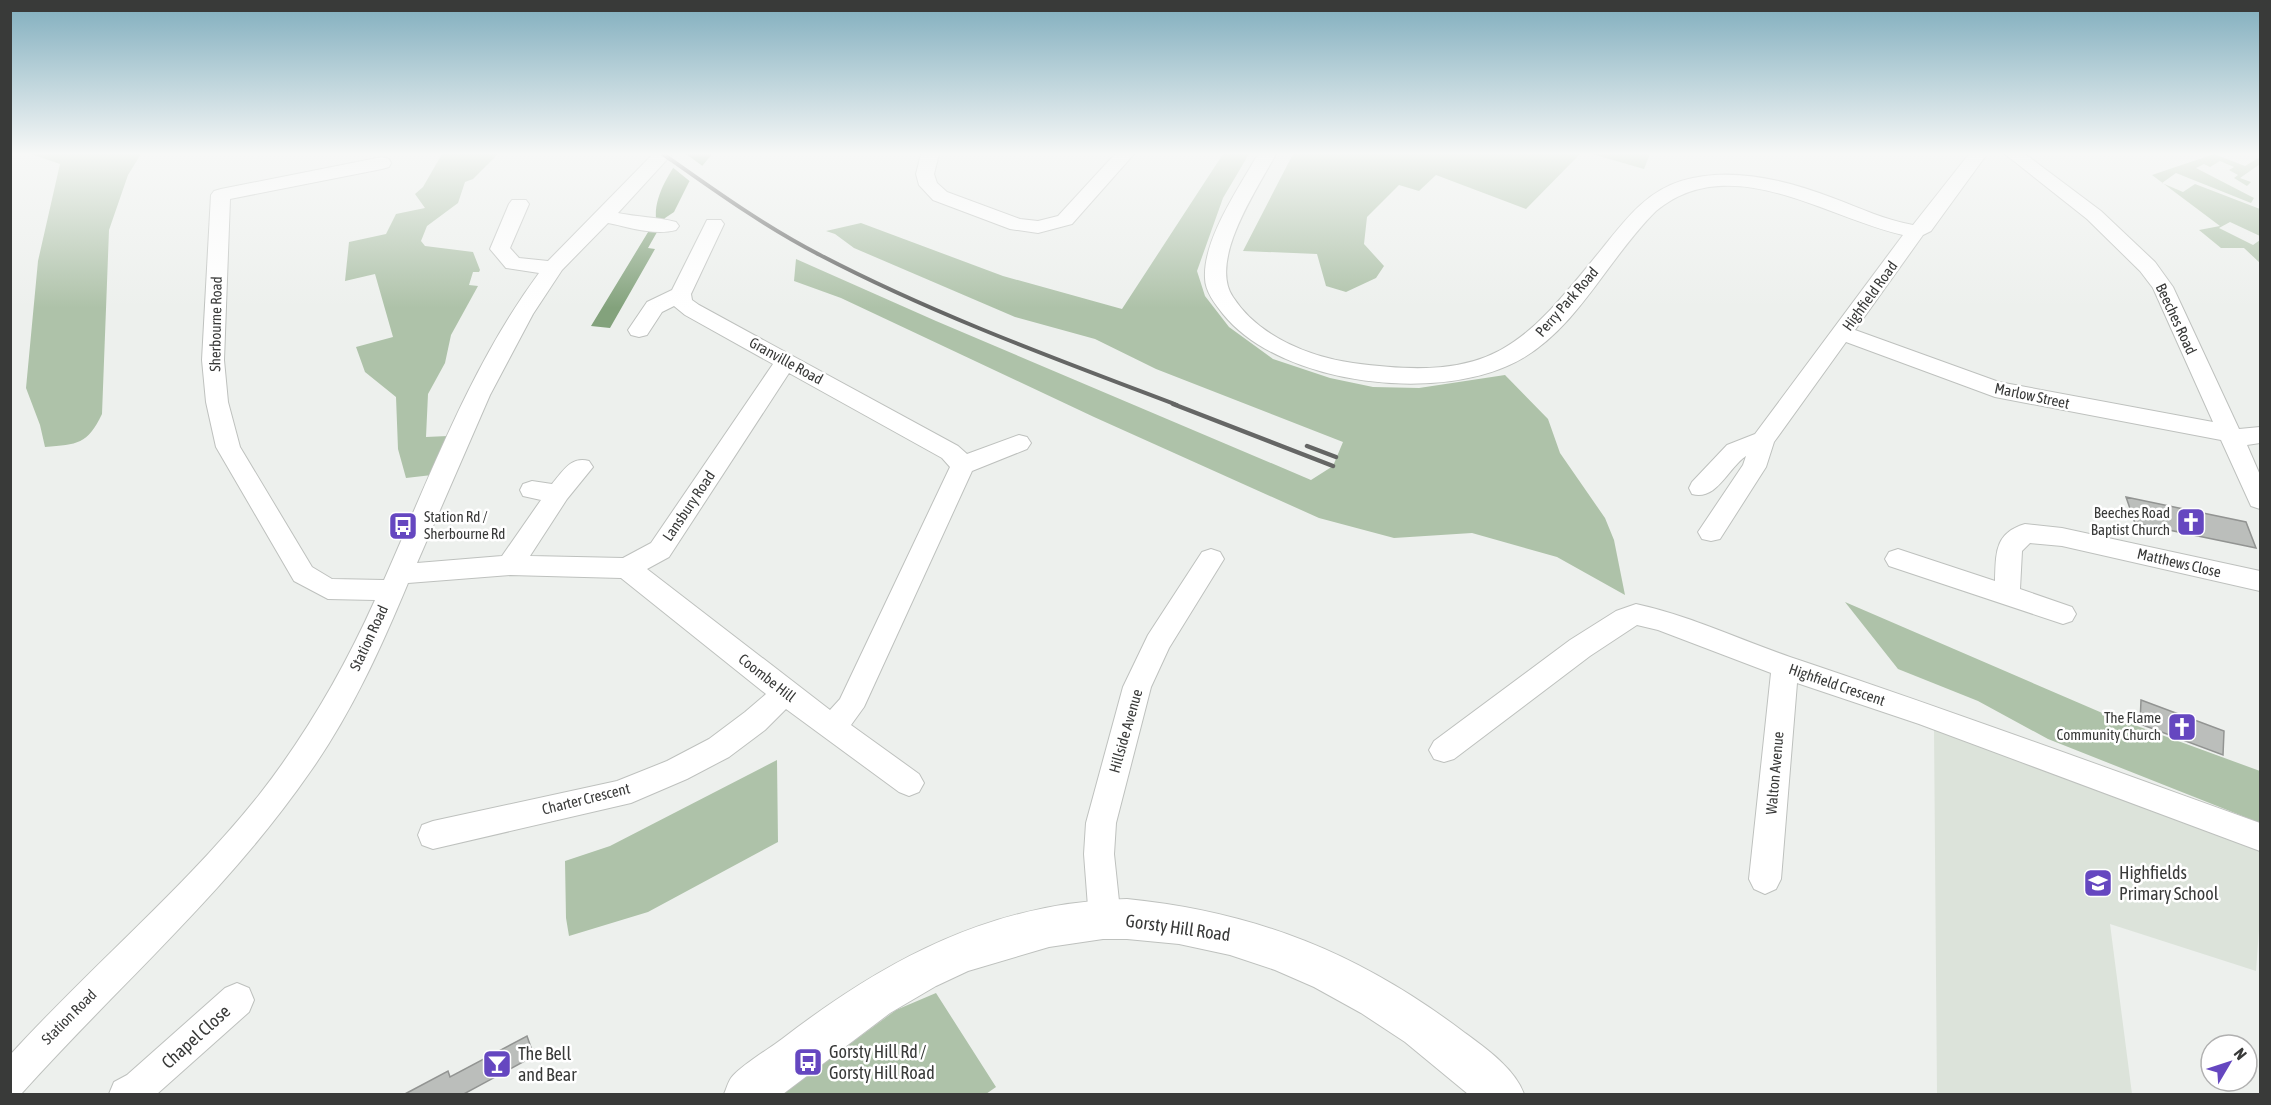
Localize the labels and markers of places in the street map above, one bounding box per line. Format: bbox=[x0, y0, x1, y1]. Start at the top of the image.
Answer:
place label: Beeches Road Baptist Church bbox=[2091, 504, 2170, 538]
church icon: Beeches Road Baptist Church bbox=[2175, 506, 2207, 538]
place label: Station Rd / Sherbourne Rd bbox=[424, 508, 505, 542]
bus stop icon: Station Rd / Sherbourne Rd bbox=[387, 510, 419, 542]
place label: The Flame Community Church bbox=[2057, 709, 2161, 743]
church icon: The Flame Community Church bbox=[2166, 711, 2198, 743]
place label: Highfields Primary School bbox=[2119, 862, 2219, 904]
school or university icon: Highfields Primary School bbox=[2082, 867, 2114, 899]
place label: Gorsty Hill Rd / Gorsty Hill Road bbox=[829, 1041, 935, 1083]
place label: The Bell and Bear bbox=[518, 1043, 577, 1085]
bus stop icon: Gorsty Hill Rd / Gorsty Hill Road bbox=[792, 1046, 824, 1078]
bar icon: The Bell and Bear bbox=[481, 1048, 513, 1080]

